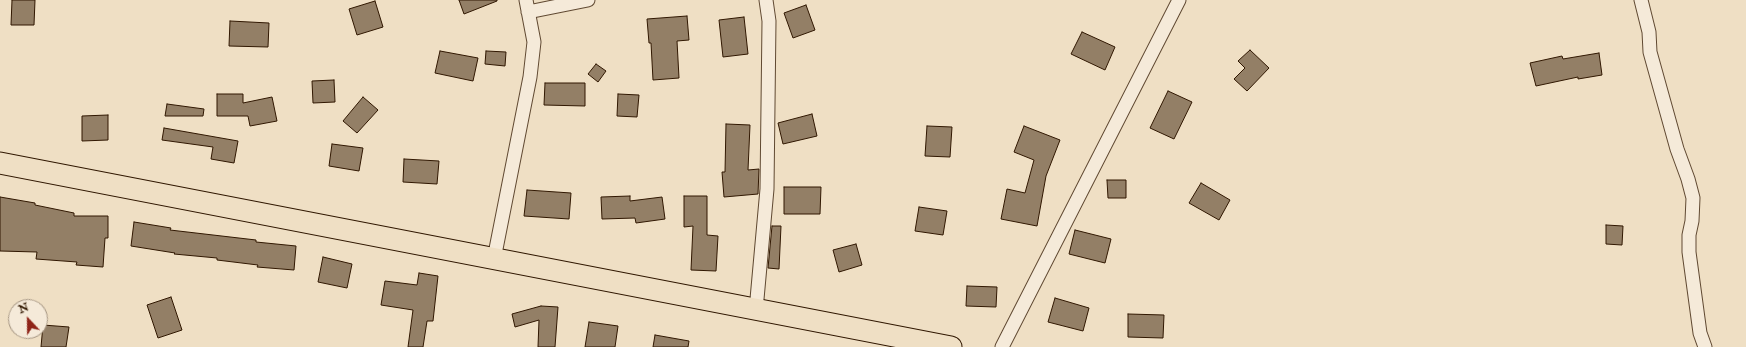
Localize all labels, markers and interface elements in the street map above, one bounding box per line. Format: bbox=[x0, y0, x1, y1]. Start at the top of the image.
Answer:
north arrow bbox=[8, 299, 48, 339]
text: N bbox=[17, 300, 31, 316]

